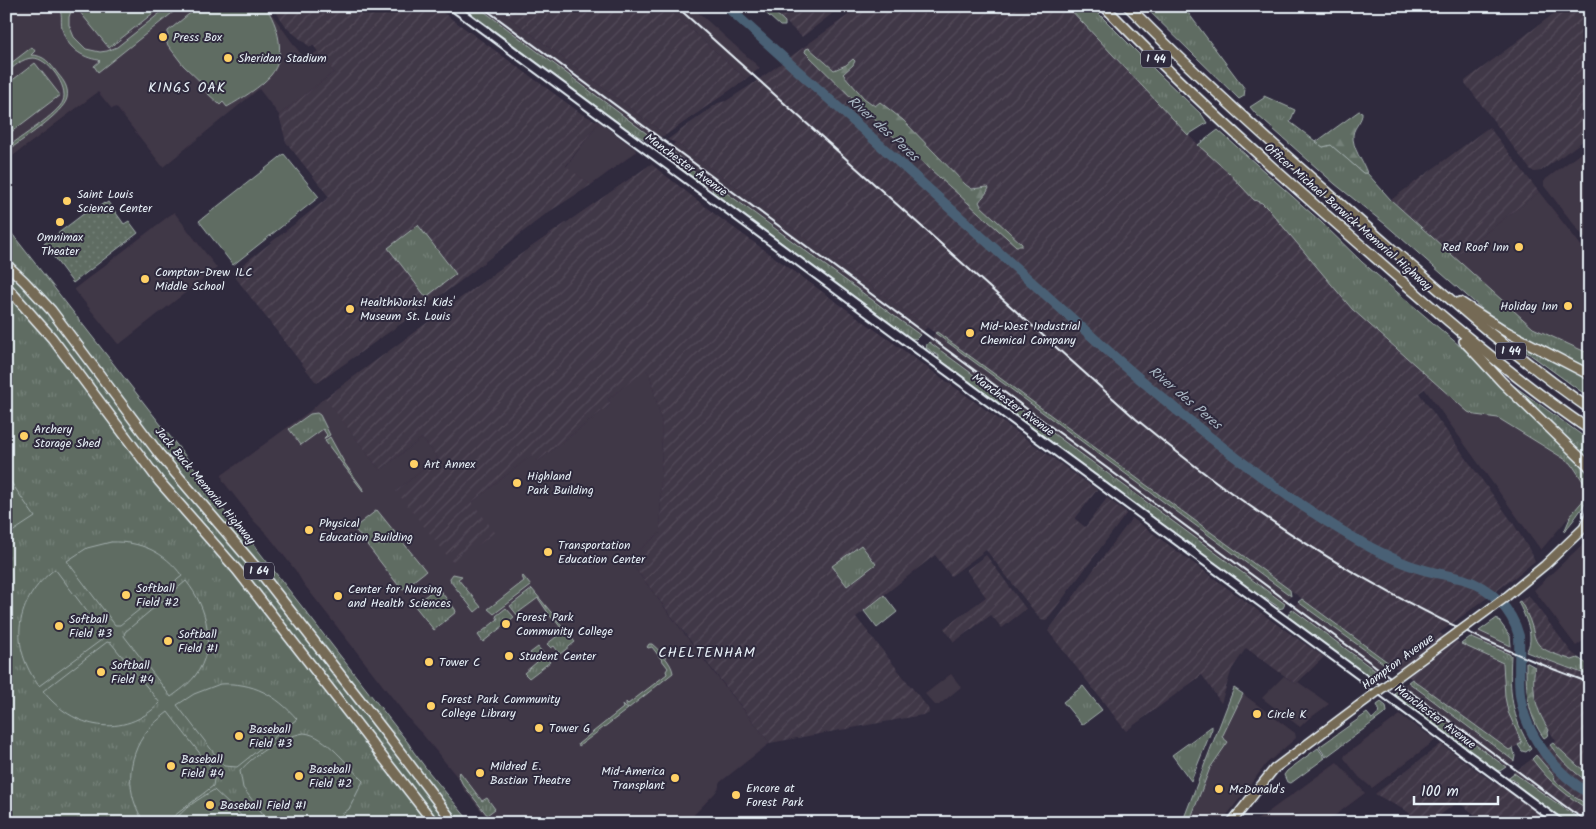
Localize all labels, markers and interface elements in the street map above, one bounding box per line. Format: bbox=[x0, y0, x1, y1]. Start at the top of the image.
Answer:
place label: Press Box bbox=[173, 28, 223, 47]
marker: Press Box bbox=[157, 31, 169, 43]
place label: Sheridan Stadium bbox=[238, 49, 327, 68]
road number: I 44 bbox=[1141, 51, 1171, 68]
marker: Sheridan Stadium bbox=[222, 52, 234, 64]
district label: KINGS OAK bbox=[148, 77, 226, 99]
water label: River des Peres bbox=[842, 91, 925, 169]
street label: Manchester Avenue bbox=[641, 129, 732, 202]
street label: Officer Michael Barwick Memorial Highway bbox=[1260, 139, 1436, 296]
place label: Saint Louis Science Center bbox=[77, 185, 153, 218]
marker: Saint Louis Science Center bbox=[61, 195, 73, 207]
marker: Omnimax Theater bbox=[54, 216, 66, 228]
place label: Omnimax Theater bbox=[37, 228, 84, 261]
place label: Red Roof Inn bbox=[1442, 238, 1509, 257]
marker: Red Roof Inn bbox=[1513, 241, 1525, 253]
place label: Compton-Drew ILC Middle School bbox=[155, 263, 252, 296]
marker: Compton-Drew ILC Middle School bbox=[139, 273, 151, 285]
place label: HealthWorks! Kids' Museum St. Louis bbox=[360, 293, 455, 326]
place label: Holiday Inn bbox=[1500, 297, 1558, 316]
marker: Holiday Inn bbox=[1562, 300, 1574, 312]
marker: HealthWorks! Kids' Museum St. Louis bbox=[344, 303, 356, 315]
place label: Mid-West Industrial Chemical Company bbox=[980, 317, 1080, 350]
marker: Mid-West Industrial Chemical Company bbox=[964, 327, 976, 339]
road number: I 44 bbox=[1496, 342, 1526, 360]
water label: River des Peres bbox=[1144, 361, 1228, 437]
street label: Manchester Avenue bbox=[968, 369, 1059, 442]
place label: Archery Storage Shed bbox=[34, 420, 101, 453]
street label: Jack Buck Memorial Highway bbox=[150, 423, 260, 549]
marker: Archery Storage Shed bbox=[18, 430, 30, 442]
place label: Art Annex bbox=[424, 455, 476, 474]
marker: Art Annex bbox=[408, 458, 420, 470]
place label: Highland Park Building bbox=[527, 467, 594, 500]
marker: Highland Park Building bbox=[511, 477, 523, 489]
place label: Physical Education Building bbox=[319, 514, 413, 547]
marker: Physical Education Building bbox=[303, 524, 315, 536]
place label: Transportation Education Center bbox=[558, 536, 646, 569]
marker: Transportation Education Center bbox=[542, 546, 554, 558]
road number: I 64 bbox=[244, 562, 274, 580]
place label: Softball Field #2 bbox=[136, 579, 179, 612]
place label: Center for Nursing and Health Sciences bbox=[348, 580, 451, 613]
marker: Softball Field #2 bbox=[120, 589, 132, 601]
marker: Center for Nursing and Health Sciences bbox=[332, 590, 344, 602]
place label: Forest Park Community College bbox=[516, 608, 613, 641]
place label: Softball Field #3 bbox=[69, 610, 112, 643]
marker: Forest Park Community College bbox=[500, 618, 512, 630]
marker: Softball Field #3 bbox=[53, 620, 65, 632]
place label: Softball Field #1 bbox=[178, 625, 218, 658]
street label: Hampton Avenue bbox=[1358, 629, 1439, 695]
marker: Softball Field #1 bbox=[162, 635, 174, 647]
district label: CHELTENHAM bbox=[658, 642, 756, 664]
place label: Student Center bbox=[519, 647, 597, 666]
marker: Student Center bbox=[503, 650, 515, 662]
place label: Tower C bbox=[439, 653, 480, 672]
place label: Softball Field #4 bbox=[111, 656, 154, 689]
marker: Tower C bbox=[423, 656, 435, 668]
marker: Softball Field #4 bbox=[95, 666, 107, 678]
street label: Manchester Avenue bbox=[1390, 680, 1480, 754]
place label: Forest Park Community College Library bbox=[441, 690, 561, 723]
marker: Forest Park Community College Library bbox=[425, 700, 437, 712]
place label: Circle K bbox=[1267, 705, 1308, 724]
marker: Circle K bbox=[1251, 708, 1263, 720]
place label: Tower G bbox=[549, 719, 590, 738]
place label: Baseball Field #3 bbox=[249, 720, 292, 753]
marker: Tower G bbox=[533, 722, 545, 734]
marker: Baseball Field #3 bbox=[233, 730, 245, 742]
place label: Baseball Field #4 bbox=[181, 750, 224, 783]
place label: Mildred E. Bastian Theatre bbox=[490, 757, 571, 790]
marker: Baseball Field #4 bbox=[165, 760, 177, 772]
place label: Baseball Field #2 bbox=[309, 760, 352, 793]
place label: Mid-America Transplant bbox=[601, 762, 665, 795]
marker: Mildred E. Bastian Theatre bbox=[474, 767, 486, 779]
marker: Baseball Field #2 bbox=[293, 770, 305, 782]
marker: Mid-America Transplant bbox=[669, 772, 681, 784]
scale bar bbox=[1414, 774, 1497, 806]
place label: Encore at Forest Park bbox=[746, 779, 804, 812]
place label: McDonald's bbox=[1229, 780, 1285, 799]
text: 100 m bbox=[1421, 780, 1459, 804]
marker: McDonald's bbox=[1213, 783, 1225, 795]
marker: Encore at Forest Park bbox=[730, 789, 742, 801]
place label: Baseball Field #1 bbox=[220, 796, 307, 815]
marker: Baseball Field #1 bbox=[204, 799, 216, 811]

